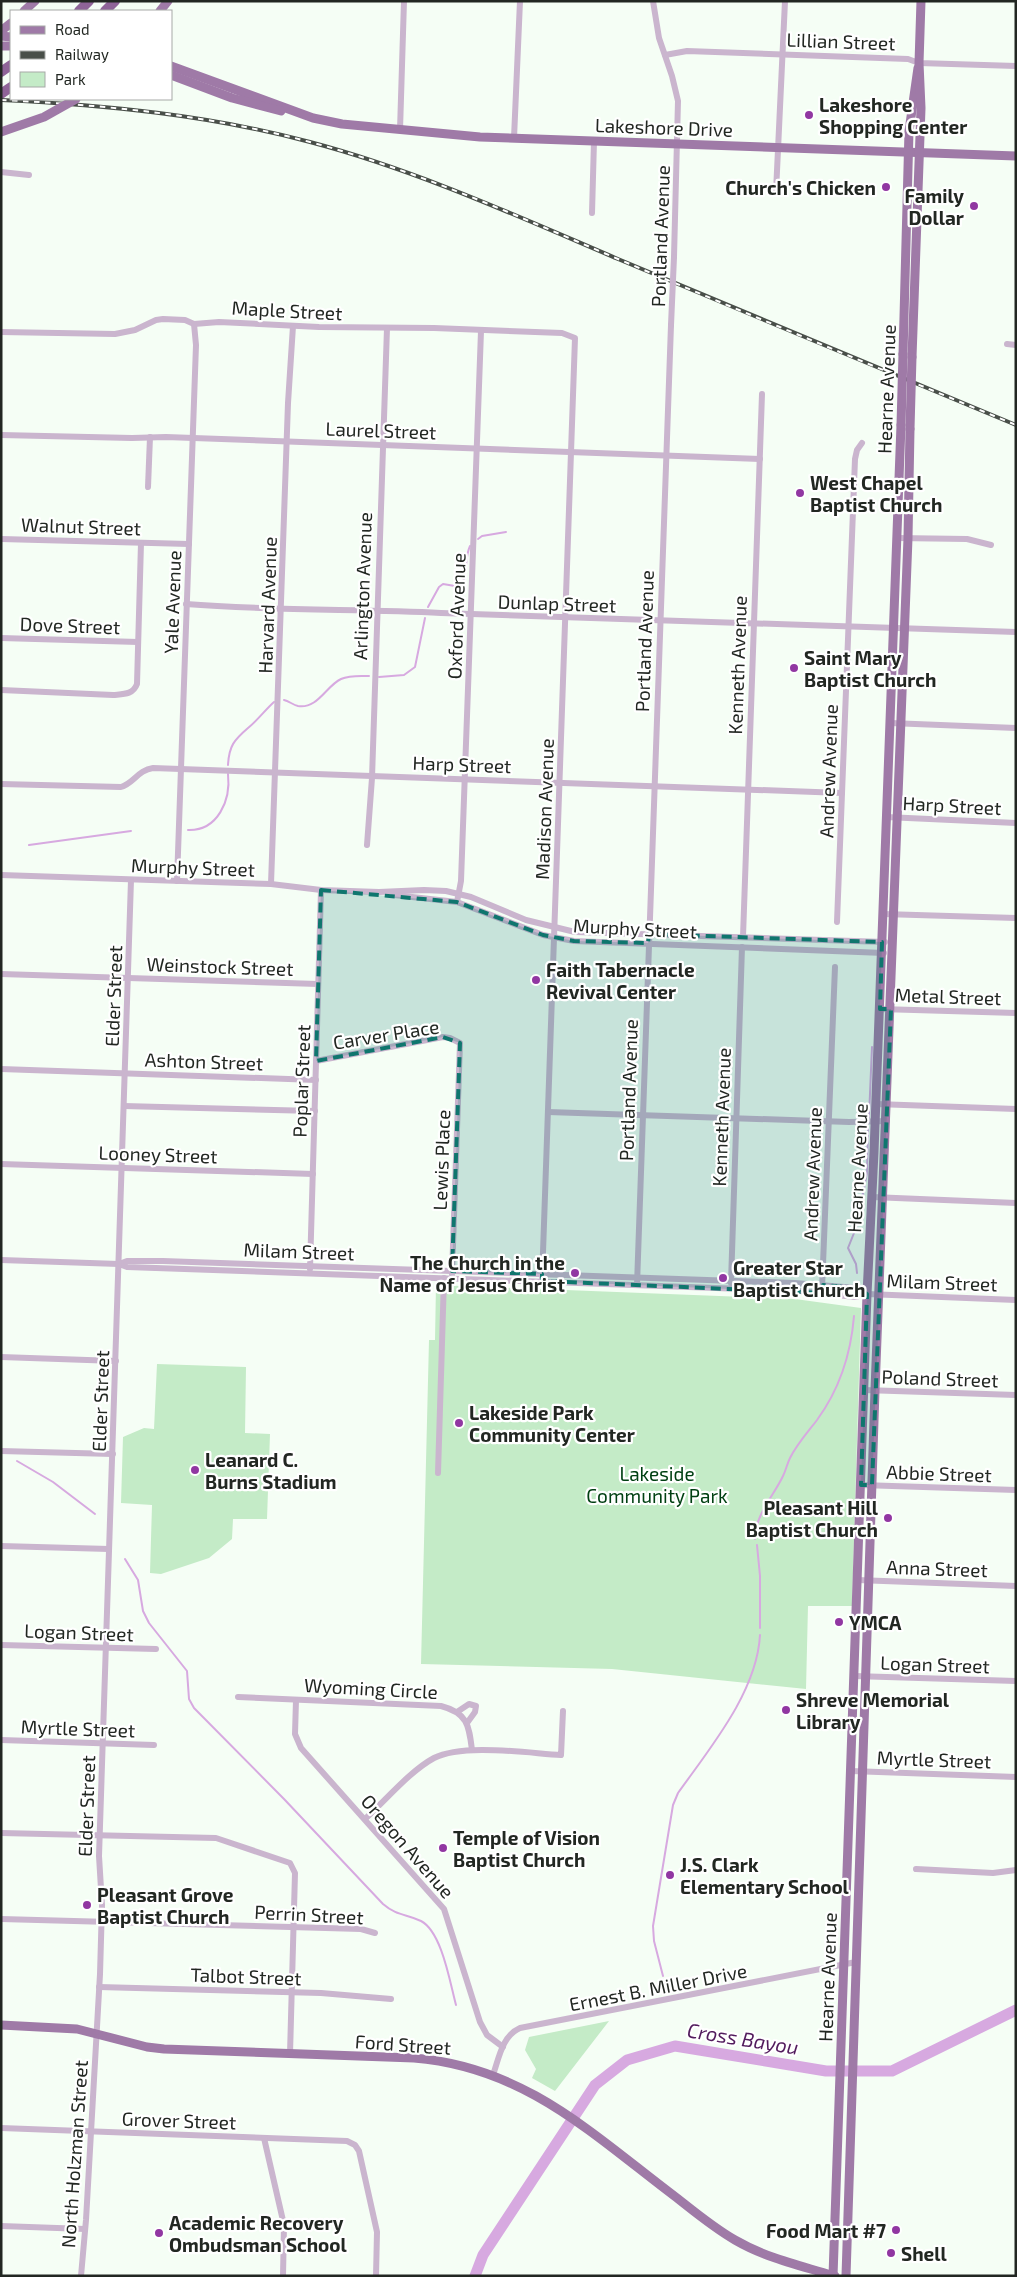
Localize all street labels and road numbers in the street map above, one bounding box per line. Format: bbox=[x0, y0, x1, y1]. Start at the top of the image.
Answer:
street label: Lillian Street bbox=[786, 28, 896, 54]
street label: Lakeshore Drive bbox=[595, 113, 733, 141]
street label: Portland Avenue bbox=[646, 165, 674, 307]
street label: Maple Street bbox=[231, 296, 343, 324]
street label: Hearne Avenue bbox=[872, 324, 900, 454]
street label: Laurel Street bbox=[325, 417, 437, 443]
street label: Walnut Street bbox=[21, 512, 141, 540]
street label: Arlington Avenue bbox=[348, 512, 376, 660]
street label: Harvard Avenue bbox=[253, 536, 281, 674]
street label: Yale Avenue bbox=[159, 550, 185, 654]
street label: Oxford Avenue bbox=[442, 552, 470, 680]
street label: Portland Avenue bbox=[630, 570, 658, 712]
street label: Dunlap Street bbox=[497, 589, 617, 617]
street label: Kenneth Avenue bbox=[723, 595, 751, 735]
street label: Dove Street bbox=[19, 612, 121, 638]
street label: Andrew Avenue bbox=[814, 704, 842, 838]
street label: Madison Avenue bbox=[530, 738, 558, 880]
street label: Harp Street bbox=[412, 751, 512, 777]
street label: Harp Street bbox=[902, 791, 1002, 819]
street label: Murphy Street bbox=[131, 853, 255, 881]
street label: Murphy Street bbox=[573, 913, 697, 943]
street label: Elder Street bbox=[100, 945, 126, 1047]
street label: Weinstock Street bbox=[146, 952, 294, 980]
street label: Metal Street bbox=[894, 983, 1002, 1009]
street label: Carver Place bbox=[331, 1014, 441, 1054]
street label: Portland Avenue bbox=[614, 1019, 642, 1161]
street label: Poplar Street bbox=[288, 1024, 314, 1138]
street label: Ashton Street bbox=[144, 1047, 264, 1075]
street label: Kenneth Avenue bbox=[707, 1047, 735, 1187]
street label: Hearne Avenue bbox=[842, 1103, 872, 1233]
street label: Andrew Avenue bbox=[798, 1107, 826, 1241]
street label: Lewis Place bbox=[428, 1109, 454, 1211]
street label: Looney Street bbox=[98, 1140, 218, 1168]
street label: Milam Street bbox=[243, 1238, 355, 1264]
street label: Milam Street bbox=[886, 1269, 998, 1295]
street label: Elder Street bbox=[87, 1350, 113, 1452]
street label: Poland Street bbox=[881, 1364, 999, 1392]
street label: Abbie Street bbox=[886, 1460, 992, 1486]
street label: Anna Street bbox=[886, 1555, 988, 1581]
street label: Logan Street bbox=[24, 1619, 134, 1645]
street label: Logan Street bbox=[880, 1651, 990, 1677]
street label: Wyoming Circle bbox=[303, 1673, 439, 1703]
street label: Myrtle Street bbox=[20, 1715, 136, 1741]
street label: Myrtle Street bbox=[876, 1746, 992, 1772]
street label: Elder Street bbox=[73, 1755, 99, 1857]
street label: Oregon Avenue bbox=[357, 1789, 459, 1903]
street label: Perrin Street bbox=[254, 1900, 364, 1928]
street label: Hearne Avenue bbox=[813, 1912, 841, 2042]
street label: Ernest B. Miller Drive bbox=[567, 1958, 749, 2016]
street label: Talbot Street bbox=[190, 1963, 302, 1989]
street label: Ford Street bbox=[354, 2029, 452, 2059]
street label: North Holzman Street bbox=[56, 2059, 92, 2249]
street label: Grover Street bbox=[121, 2107, 237, 2133]

